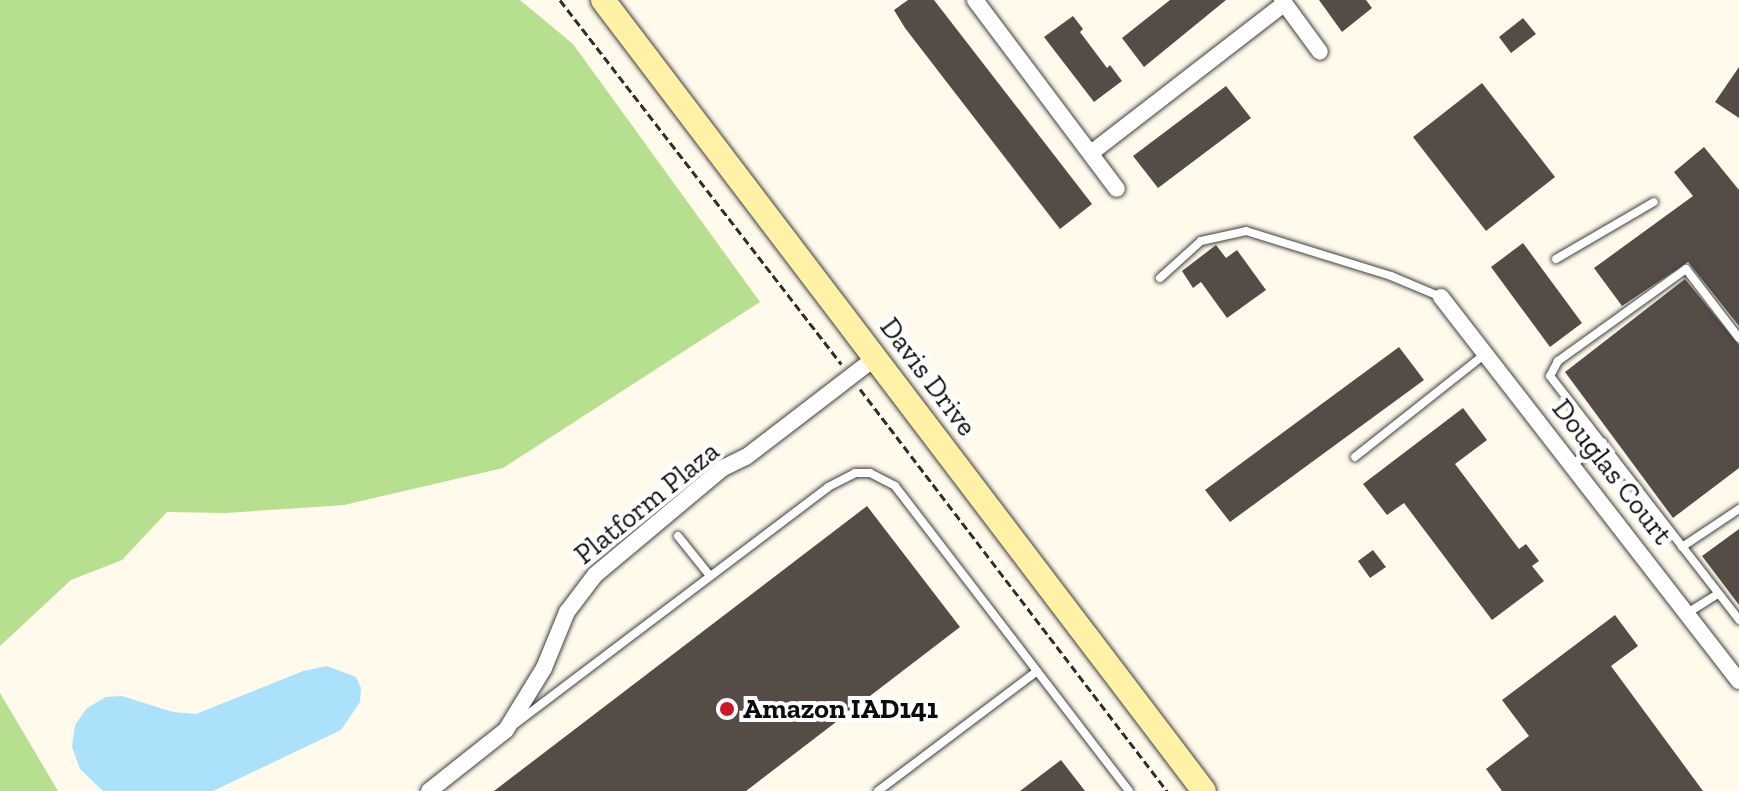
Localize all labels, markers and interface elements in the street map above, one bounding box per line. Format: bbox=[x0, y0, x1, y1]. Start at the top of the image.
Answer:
street label: Davis Drive bbox=[873, 311, 983, 443]
street label: Douglas Court bbox=[1545, 393, 1679, 551]
street label: Platform Plaza bbox=[568, 434, 726, 572]
place label: Amazon IAD141 bbox=[743, 692, 938, 726]
marker: Amazon IAD141 bbox=[718, 700, 736, 718]

